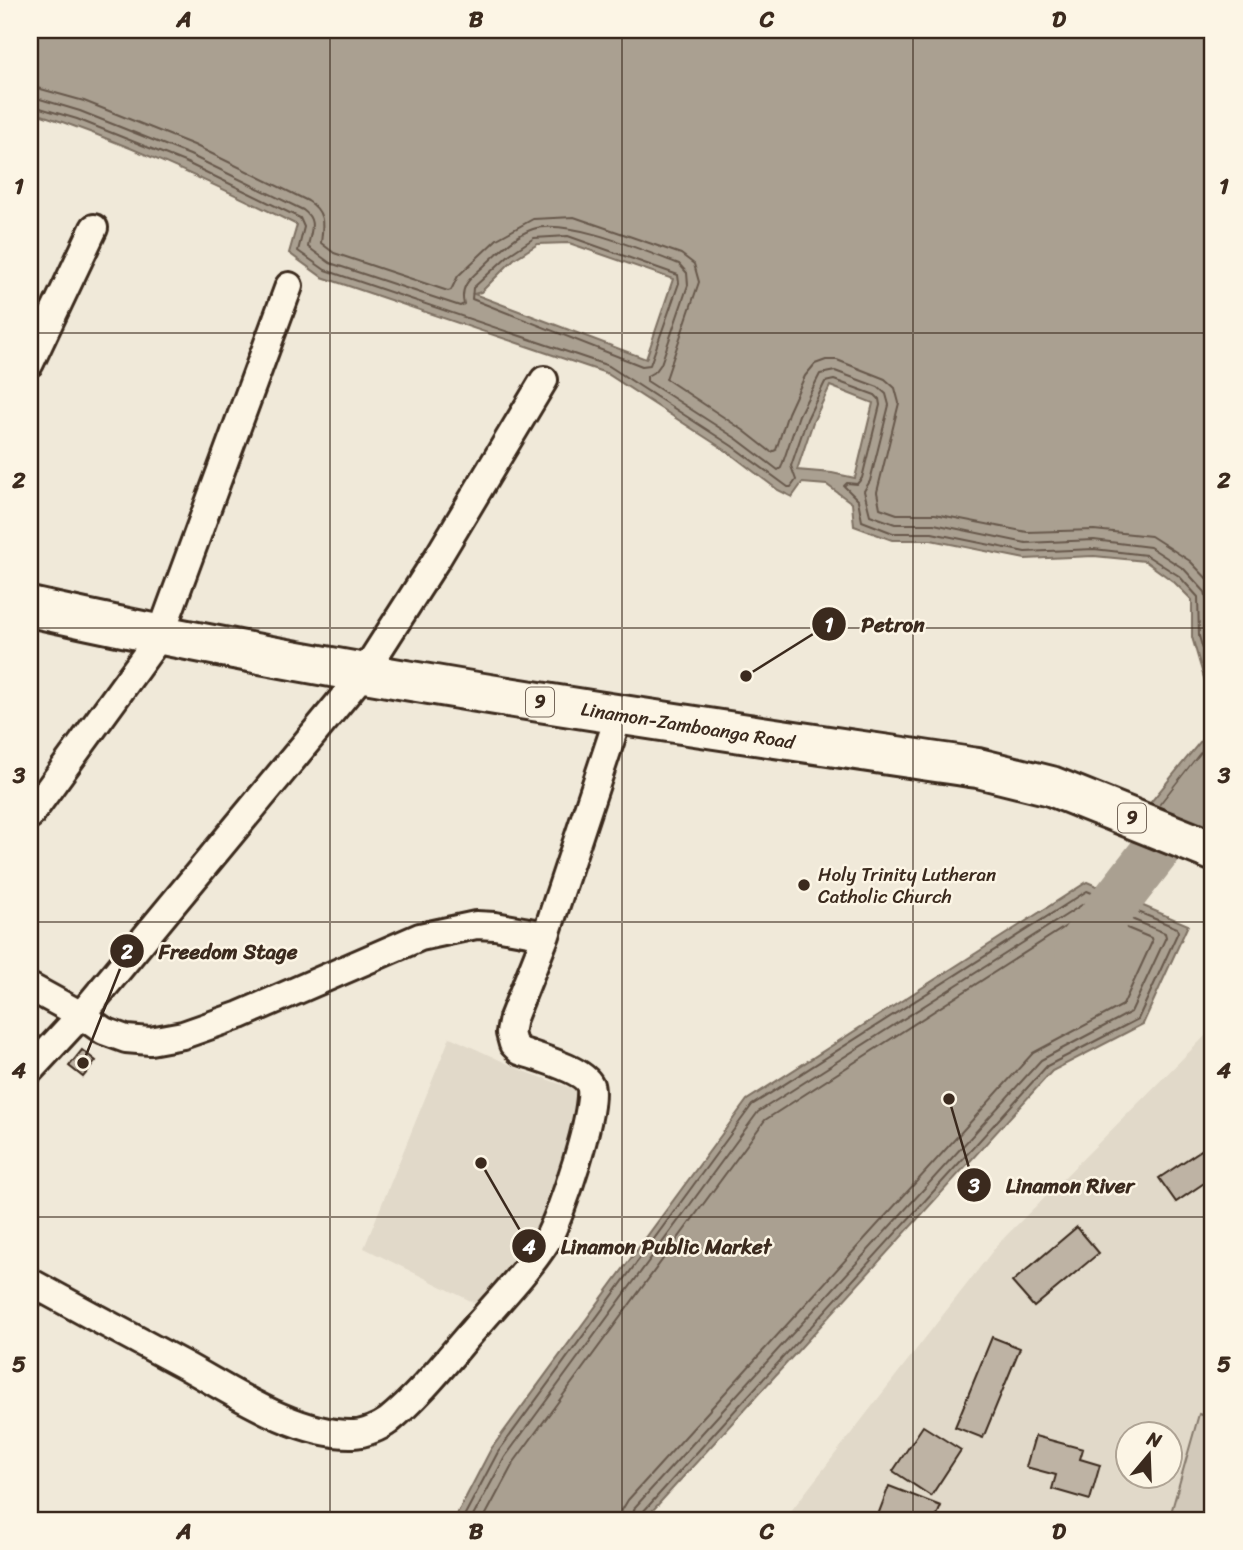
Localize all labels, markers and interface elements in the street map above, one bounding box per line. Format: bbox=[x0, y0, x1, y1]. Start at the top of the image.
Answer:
text: A bbox=[175, 0, 192, 40]
text: B bbox=[469, 0, 484, 40]
text: C bbox=[759, 0, 775, 40]
text: D bbox=[1052, 0, 1067, 40]
text: 1 bbox=[14, 166, 24, 207]
text: 1 bbox=[1219, 166, 1229, 207]
text: 2 bbox=[11, 460, 26, 501]
text: 2 bbox=[1216, 460, 1231, 501]
callout: Petron bbox=[812, 603, 938, 645]
text: 1 bbox=[824, 606, 834, 644]
text: Petron bbox=[861, 606, 925, 644]
road number: 9 bbox=[526, 688, 554, 716]
street label: Linamon-Zamboanga Road bbox=[579, 692, 798, 759]
text: 3 bbox=[12, 755, 26, 796]
text: 3 bbox=[1217, 755, 1231, 796]
road number: 9 bbox=[1118, 804, 1146, 832]
place label: Holy Trinity Lutheran Catholic Church bbox=[818, 858, 996, 913]
marker: Holy Trinity Lutheran Catholic Church bbox=[796, 877, 812, 893]
callout: Freedom Stage bbox=[110, 930, 312, 972]
text: 2 bbox=[120, 933, 133, 971]
text: Freedom Stage bbox=[158, 933, 298, 971]
text: 4 bbox=[11, 1050, 27, 1091]
text: 4 bbox=[1216, 1050, 1232, 1091]
callout: Linamon River bbox=[957, 1164, 1148, 1206]
text: 3 bbox=[967, 1167, 980, 1205]
text: Linamon River bbox=[1006, 1167, 1137, 1205]
callout: Linamon Public Market bbox=[512, 1225, 786, 1267]
text: 4 bbox=[521, 1228, 536, 1266]
text: Linamon Public Market bbox=[561, 1228, 773, 1266]
text: 5 bbox=[12, 1344, 26, 1385]
text: 5 bbox=[1217, 1344, 1231, 1385]
north arrow bbox=[1114, 1420, 1184, 1490]
text: N bbox=[1142, 1421, 1167, 1457]
text: A bbox=[175, 1511, 192, 1550]
text: B bbox=[469, 1511, 484, 1550]
text: C bbox=[759, 1511, 775, 1550]
text: D bbox=[1052, 1511, 1067, 1550]

